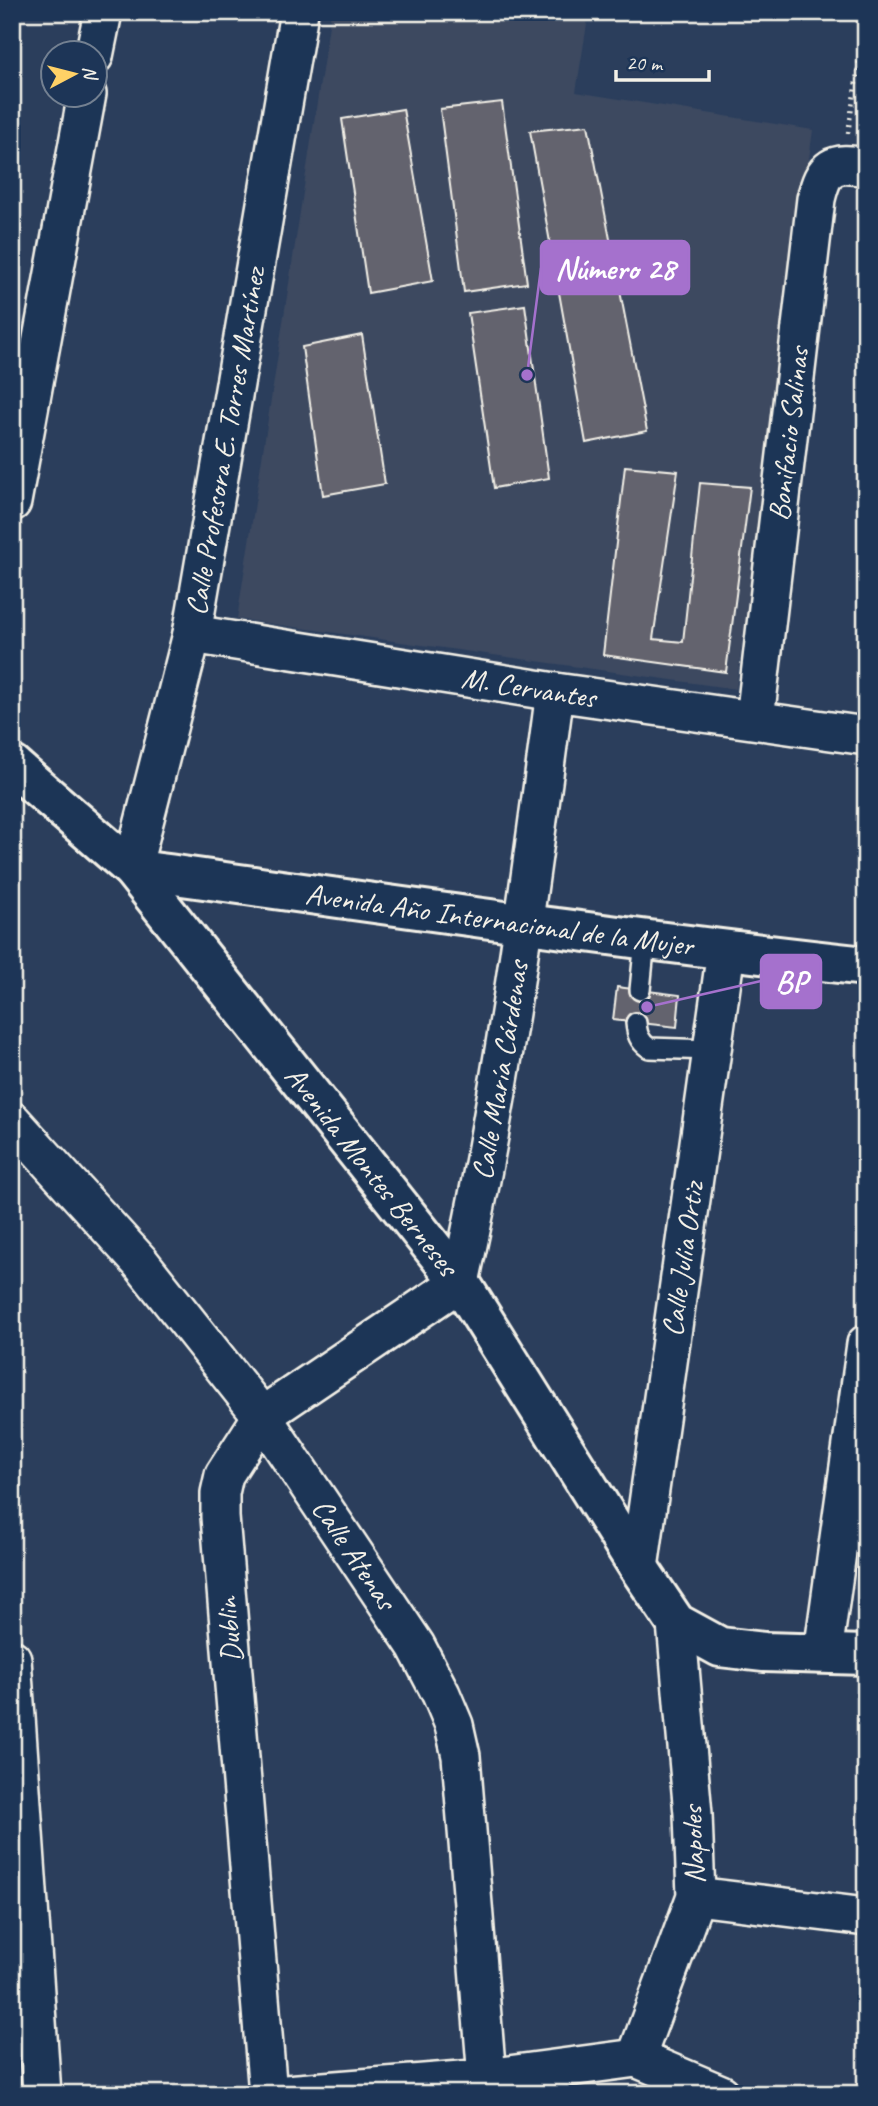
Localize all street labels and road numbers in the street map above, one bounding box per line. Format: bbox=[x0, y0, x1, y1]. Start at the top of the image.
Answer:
street label: Calle Profesora E. Torres Martínez bbox=[177, 262, 274, 618]
street label: Bonifacio Salinas bbox=[759, 342, 818, 523]
street label: M. Cervantes bbox=[459, 658, 601, 717]
street label: Avenida Año Internacional de la Mujer bbox=[303, 875, 698, 965]
street label: Calle María Cárdenas bbox=[462, 956, 537, 1183]
street label: Avenida Montes Berneses bbox=[277, 1058, 468, 1286]
street label: Calle Julia Ortiz bbox=[653, 1178, 712, 1339]
street label: Calle Atenas bbox=[304, 1491, 407, 1619]
street label: Dublin bbox=[207, 1594, 251, 1664]
street label: Napoles bbox=[673, 1803, 713, 1885]

